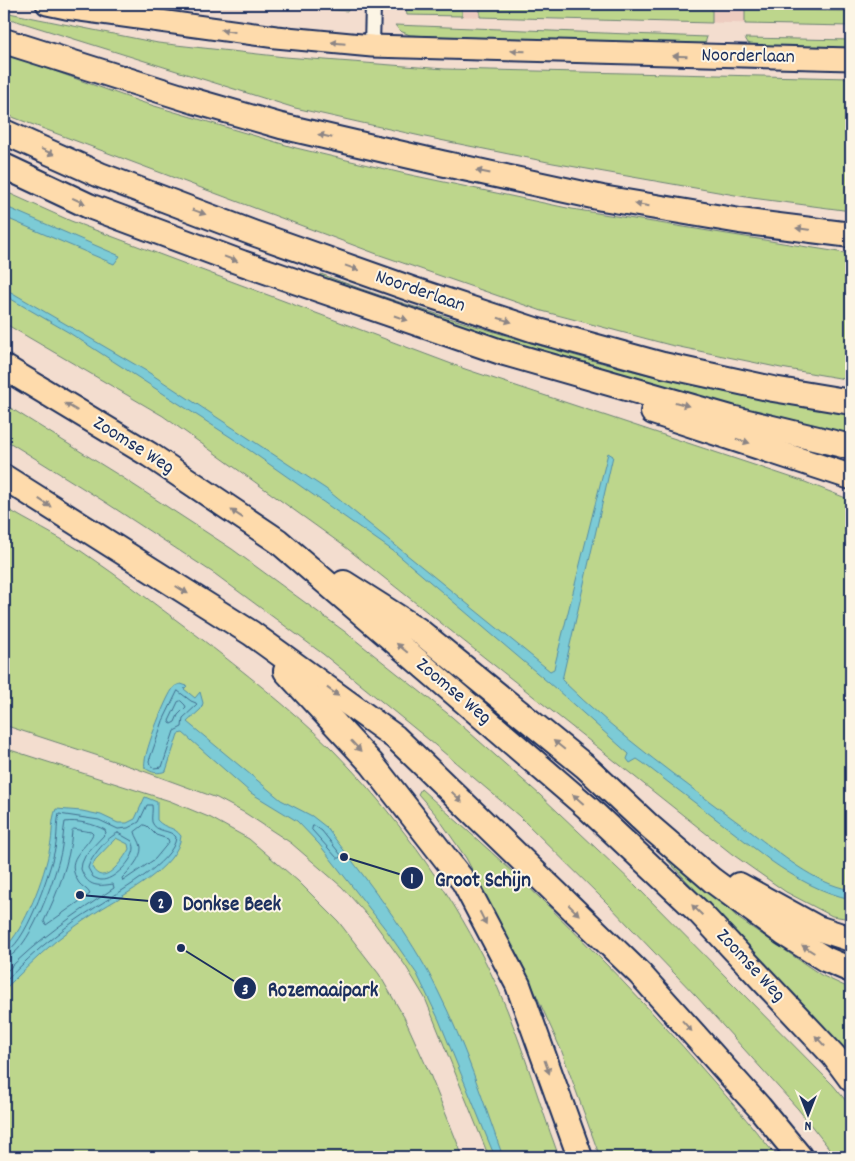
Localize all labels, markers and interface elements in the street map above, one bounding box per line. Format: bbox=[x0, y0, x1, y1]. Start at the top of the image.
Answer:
one-way arrow bbox=[220, 27, 236, 35]
one-way arrow bbox=[330, 39, 346, 47]
street label: Noorderlaan bbox=[701, 42, 795, 72]
one-way arrow bbox=[509, 47, 525, 55]
one-way arrow bbox=[672, 51, 688, 59]
one-way arrow bbox=[317, 132, 332, 140]
one-way arrow bbox=[41, 148, 55, 156]
one-way arrow bbox=[475, 168, 491, 176]
one-way arrow bbox=[72, 197, 87, 206]
one-way arrow bbox=[634, 200, 650, 208]
one-way arrow bbox=[192, 208, 207, 216]
one-way arrow bbox=[795, 225, 811, 233]
one-way arrow bbox=[224, 255, 239, 263]
street label: Noorderlaan bbox=[371, 264, 469, 320]
one-way arrow bbox=[344, 265, 359, 272]
one-way arrow bbox=[394, 315, 409, 322]
one-way arrow bbox=[498, 317, 513, 325]
one-way arrow bbox=[675, 401, 690, 409]
one-way arrow bbox=[65, 403, 78, 412]
street label: Zoomse Weg bbox=[87, 410, 179, 482]
one-way arrow bbox=[735, 438, 750, 445]
one-way arrow bbox=[39, 498, 52, 507]
one-way arrow bbox=[231, 509, 244, 519]
one-way arrow bbox=[176, 586, 189, 595]
one-way arrow bbox=[396, 642, 408, 654]
street label: Zoomse Weg bbox=[409, 652, 497, 732]
one-way arrow bbox=[326, 687, 340, 697]
one-way arrow bbox=[350, 739, 362, 751]
one-way arrow bbox=[553, 740, 566, 751]
one-way arrow bbox=[451, 791, 463, 803]
one-way arrow bbox=[573, 793, 585, 805]
callout: Groot Schijn bbox=[400, 860, 541, 896]
text: Groot Schijn bbox=[435, 867, 531, 897]
text: 1 bbox=[410, 869, 414, 891]
callout: Donkse Beek bbox=[148, 884, 292, 920]
text: Donkse Beek bbox=[183, 891, 282, 921]
text: 2 bbox=[158, 894, 164, 916]
one-way arrow bbox=[568, 904, 580, 916]
one-way arrow bbox=[691, 904, 703, 916]
one-way arrow bbox=[479, 911, 487, 926]
street label: Zoomse Weg bbox=[709, 923, 791, 1009]
one-way arrow bbox=[801, 944, 814, 953]
callout: Rozemaaipark bbox=[233, 970, 388, 1006]
text: Rozemaaipark bbox=[268, 977, 379, 1007]
text: 3 bbox=[242, 980, 249, 1002]
one-way arrow bbox=[681, 1020, 693, 1032]
one-way arrow bbox=[814, 1036, 826, 1048]
one-way arrow bbox=[543, 1060, 551, 1075]
north arrow bbox=[782, 1088, 832, 1138]
text: N bbox=[804, 1115, 811, 1135]

